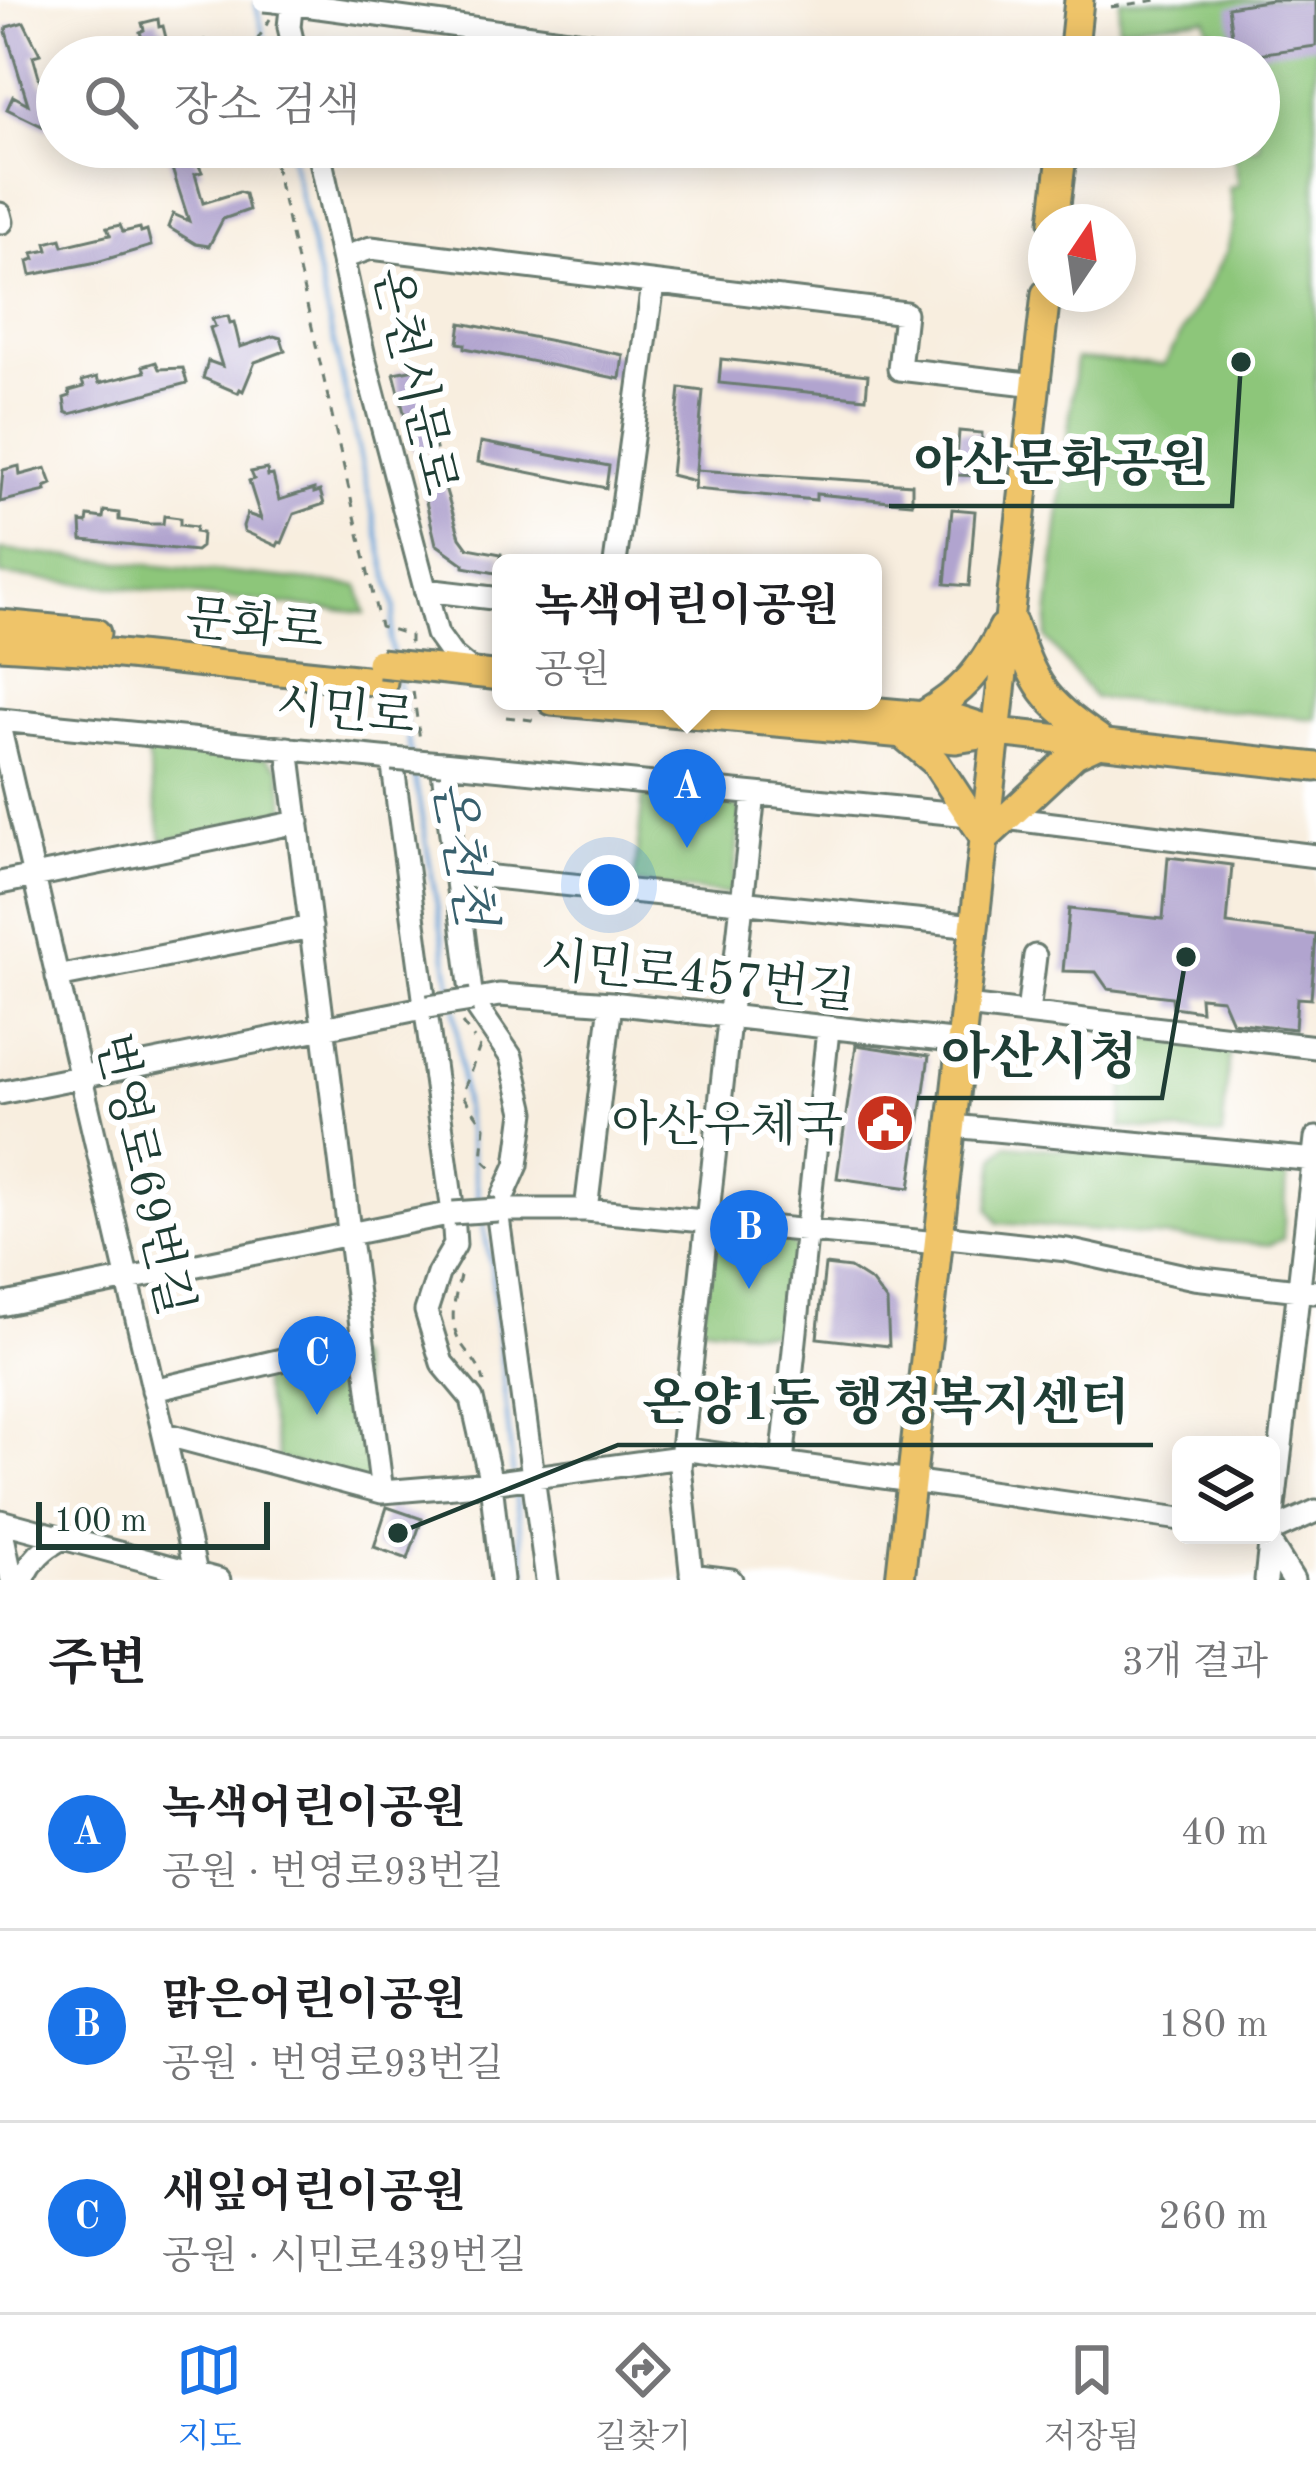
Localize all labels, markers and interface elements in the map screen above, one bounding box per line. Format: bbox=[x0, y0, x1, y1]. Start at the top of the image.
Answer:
search box bbox=[36, 36, 1280, 168]
icon: search bbox=[78, 69, 144, 135]
text: 장소 검색 bbox=[174, 86, 360, 131]
north arrow bbox=[1028, 204, 1136, 312]
street label: 온천시문로 bbox=[364, 263, 466, 500]
callout: 아산문화공원 bbox=[889, 419, 1232, 506]
text: 아산문화공원 bbox=[913, 436, 1209, 492]
popup bbox=[492, 554, 882, 710]
text: 녹색어린이공원 bbox=[535, 586, 839, 631]
street label: 문화로 bbox=[183, 592, 327, 658]
text: 공원 bbox=[535, 652, 610, 691]
street label: 시민로 bbox=[274, 678, 418, 744]
pin: A bbox=[648, 749, 726, 848]
water label: 온천천 bbox=[423, 776, 504, 935]
your location bbox=[579, 855, 639, 915]
street label: 시민로457번길 bbox=[538, 934, 857, 1018]
callout: 아산시청 bbox=[917, 1011, 1162, 1098]
street label: 번영로69번길 bbox=[86, 1029, 202, 1320]
text: 아산시청 bbox=[940, 1029, 1138, 1085]
public building icon: 아산우체국 bbox=[854, 1092, 916, 1154]
place label: 아산우체국 bbox=[611, 1099, 843, 1151]
pin: B bbox=[710, 1190, 788, 1289]
pin: C bbox=[278, 1316, 356, 1415]
callout: 온양1동 행정복지센터 bbox=[618, 1358, 1153, 1445]
text: 온양1동 행정복지센터 bbox=[642, 1375, 1130, 1431]
map controls bbox=[1172, 1436, 1280, 1544]
button: layers bbox=[1172, 1436, 1280, 1544]
scale bar bbox=[36, 1496, 270, 1549]
text: 100 m bbox=[54, 1506, 147, 1539]
text: 주변 bbox=[48, 1640, 147, 1691]
text: 3개 결과 bbox=[1121, 1644, 1268, 1683]
text: 녹색어린이공원 bbox=[162, 1788, 466, 1833]
text: A bbox=[72, 1814, 102, 1853]
text: 40 m bbox=[1181, 1814, 1268, 1853]
text: 공원 · 번영로93번길 bbox=[162, 1854, 504, 1893]
text: 맑은어린이공원 bbox=[162, 1980, 466, 2025]
text: B bbox=[73, 2006, 101, 2045]
text: 180 m bbox=[1158, 2006, 1268, 2045]
text: 공원 · 번영로93번길 bbox=[162, 2046, 504, 2085]
text: 새잎어린이공원 bbox=[162, 2172, 466, 2217]
text: C bbox=[74, 2198, 100, 2237]
text: 260 m bbox=[1158, 2198, 1268, 2237]
text: 공원 · 시민로439번길 bbox=[162, 2238, 526, 2277]
tab: 지도 bbox=[176, 2337, 242, 2459]
tab: 길찾기 bbox=[595, 2337, 691, 2459]
tab: 저장됨 bbox=[1044, 2337, 1140, 2459]

